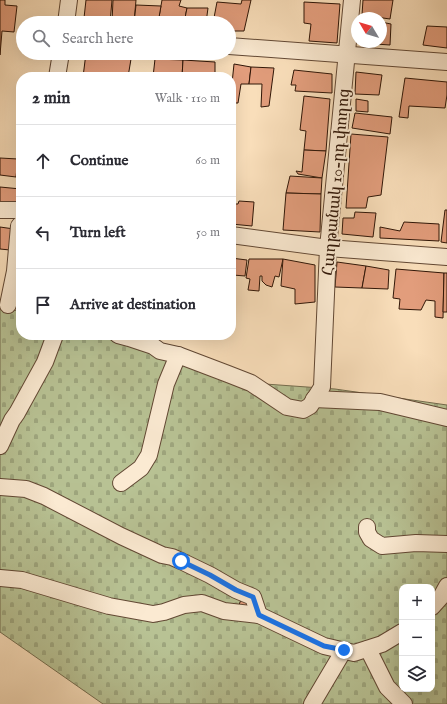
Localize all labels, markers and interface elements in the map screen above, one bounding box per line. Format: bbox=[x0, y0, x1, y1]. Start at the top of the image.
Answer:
north arrow bbox=[351, 12, 387, 48]
search box bbox=[16, 16, 236, 60]
icon: search bbox=[30, 27, 52, 49]
text: Search here bbox=[62, 29, 133, 48]
text: 2 min bbox=[32, 88, 70, 109]
street label: Հաղթանակ 10-րդ փողոց bbox=[319, 88, 355, 276]
text: Walk · 110 m bbox=[155, 90, 220, 107]
icon: ahead bbox=[32, 150, 54, 172]
text: Continue bbox=[70, 151, 128, 170]
text: 60 m bbox=[195, 152, 220, 169]
icon: left bbox=[32, 222, 54, 244]
text: Turn left bbox=[70, 223, 126, 242]
text: 50 m bbox=[196, 224, 220, 241]
icon: arrive bbox=[32, 294, 54, 316]
text: Arrive at destination bbox=[70, 295, 196, 314]
route start bbox=[172, 552, 190, 570]
map controls bbox=[399, 584, 435, 692]
button: + bbox=[399, 584, 435, 620]
button: − bbox=[399, 620, 435, 656]
route end bbox=[335, 641, 353, 659]
button: layers bbox=[399, 656, 435, 692]

